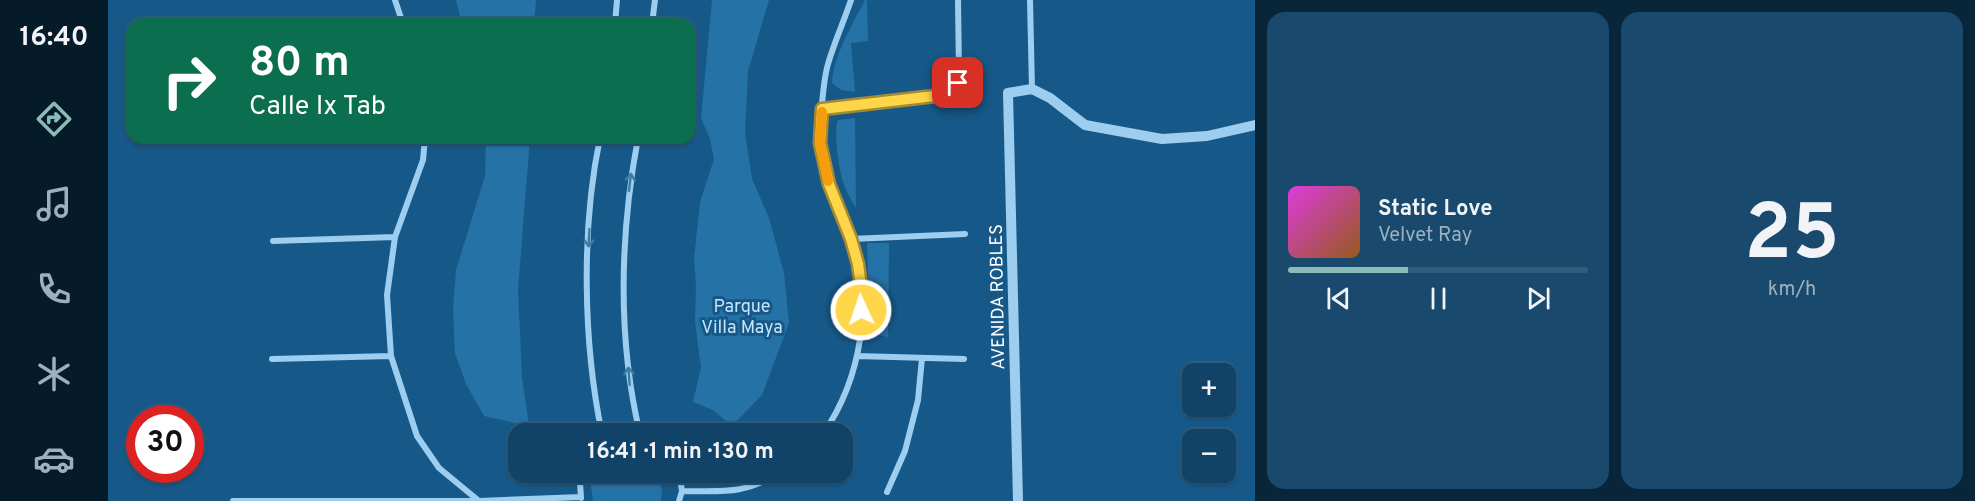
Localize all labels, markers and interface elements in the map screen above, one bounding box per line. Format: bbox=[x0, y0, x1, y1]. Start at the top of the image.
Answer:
text: 16:40 bbox=[19, 21, 89, 55]
text: 80 m bbox=[249, 38, 350, 91]
icon: right bbox=[150, 42, 228, 120]
pin bbox=[932, 57, 983, 108]
icon: arrive bbox=[941, 66, 974, 99]
text: Calle Ix Tab bbox=[249, 90, 386, 124]
icon: directions bbox=[33, 98, 75, 140]
one-way arrow bbox=[625, 172, 636, 192]
icon: music bbox=[33, 183, 75, 225]
text: 25 bbox=[1744, 188, 1840, 287]
text: Static Love bbox=[1378, 196, 1492, 223]
text: Velvet Ray bbox=[1378, 223, 1472, 249]
street label: AVENIDA ROBLES bbox=[986, 224, 1011, 370]
one-way arrow bbox=[584, 227, 595, 247]
icon: phone bbox=[33, 268, 75, 310]
text: km/h bbox=[1768, 277, 1816, 303]
position arrow bbox=[829, 278, 893, 342]
icon: previous bbox=[1322, 282, 1355, 315]
icon: pause bbox=[1422, 282, 1455, 315]
icon: next bbox=[1522, 282, 1555, 315]
park label: Parque Villa Maya bbox=[701, 296, 783, 340]
icon: climate bbox=[33, 353, 75, 395]
map controls bbox=[1182, 363, 1236, 483]
button: + bbox=[1182, 363, 1236, 417]
one-way arrow bbox=[624, 367, 635, 387]
speed limit sign: 30 bbox=[126, 405, 204, 483]
button: − bbox=[1182, 429, 1236, 483]
icon: car bbox=[33, 438, 75, 480]
text: 16:41 · 1 min · 130 m bbox=[587, 439, 774, 466]

